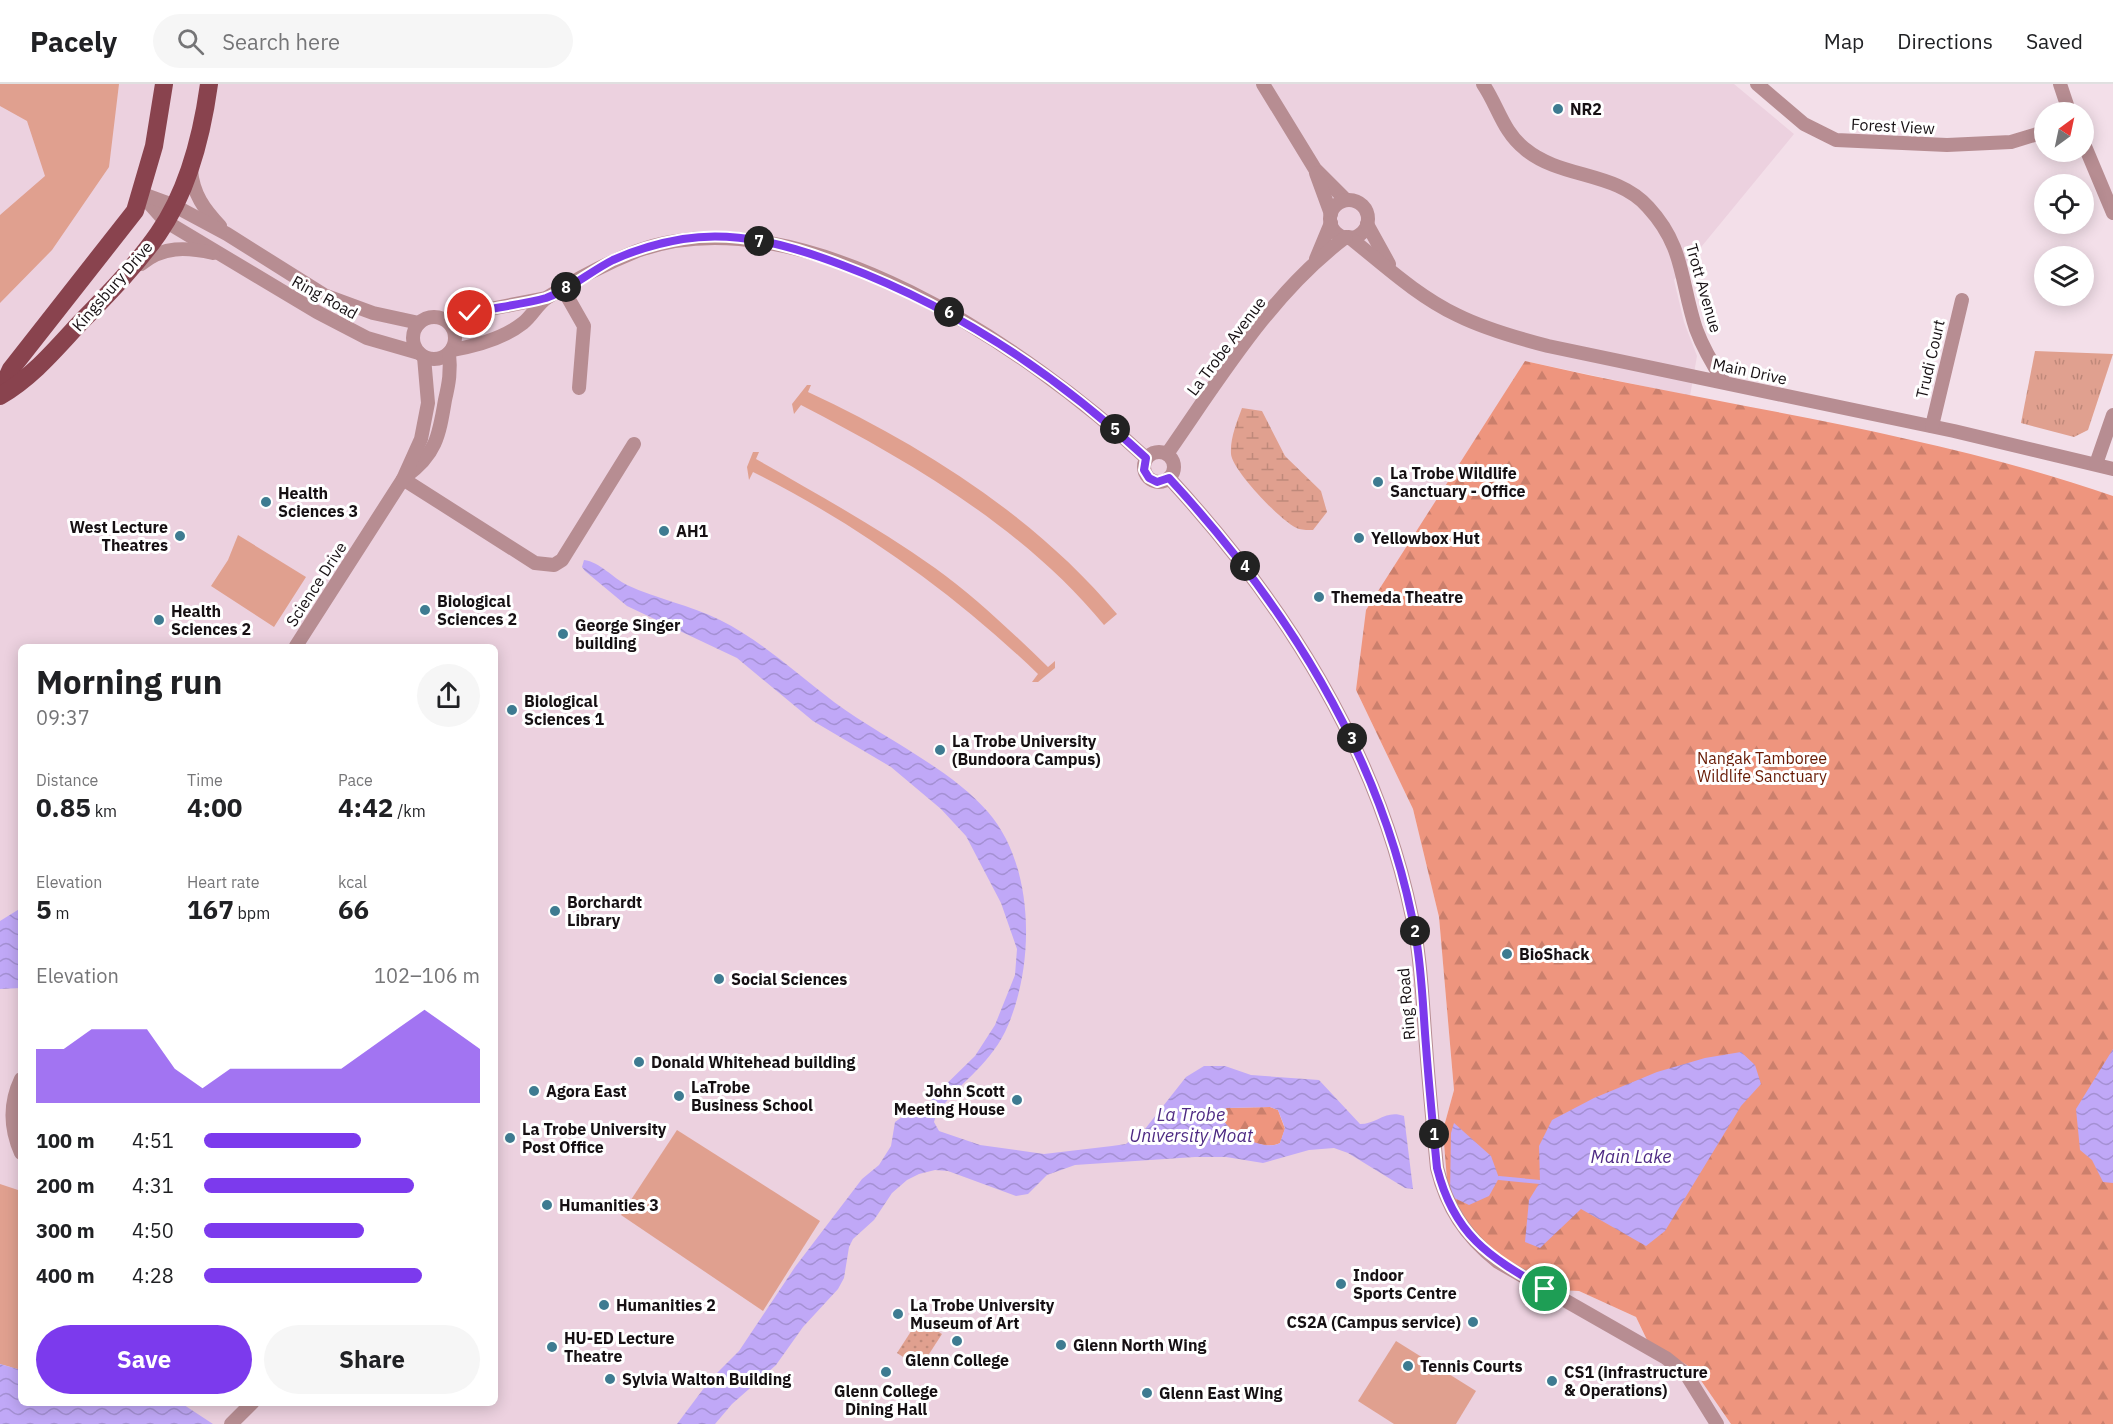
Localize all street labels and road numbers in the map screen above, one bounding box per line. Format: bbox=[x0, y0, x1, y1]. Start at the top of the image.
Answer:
street label: Forest View bbox=[1851, 114, 1935, 138]
street label: Kingsbury Drive bbox=[67, 237, 157, 335]
street label: Trott Avenue bbox=[1682, 241, 1726, 335]
street label: Ring Road bbox=[289, 271, 361, 323]
street label: La Trobe Avenue bbox=[1182, 292, 1270, 399]
street label: Trudi Court bbox=[1911, 318, 1949, 400]
street label: Main Drive bbox=[1711, 353, 1789, 389]
street label: Science Drive bbox=[281, 538, 351, 630]
street label: Ring Road bbox=[1393, 967, 1419, 1041]

